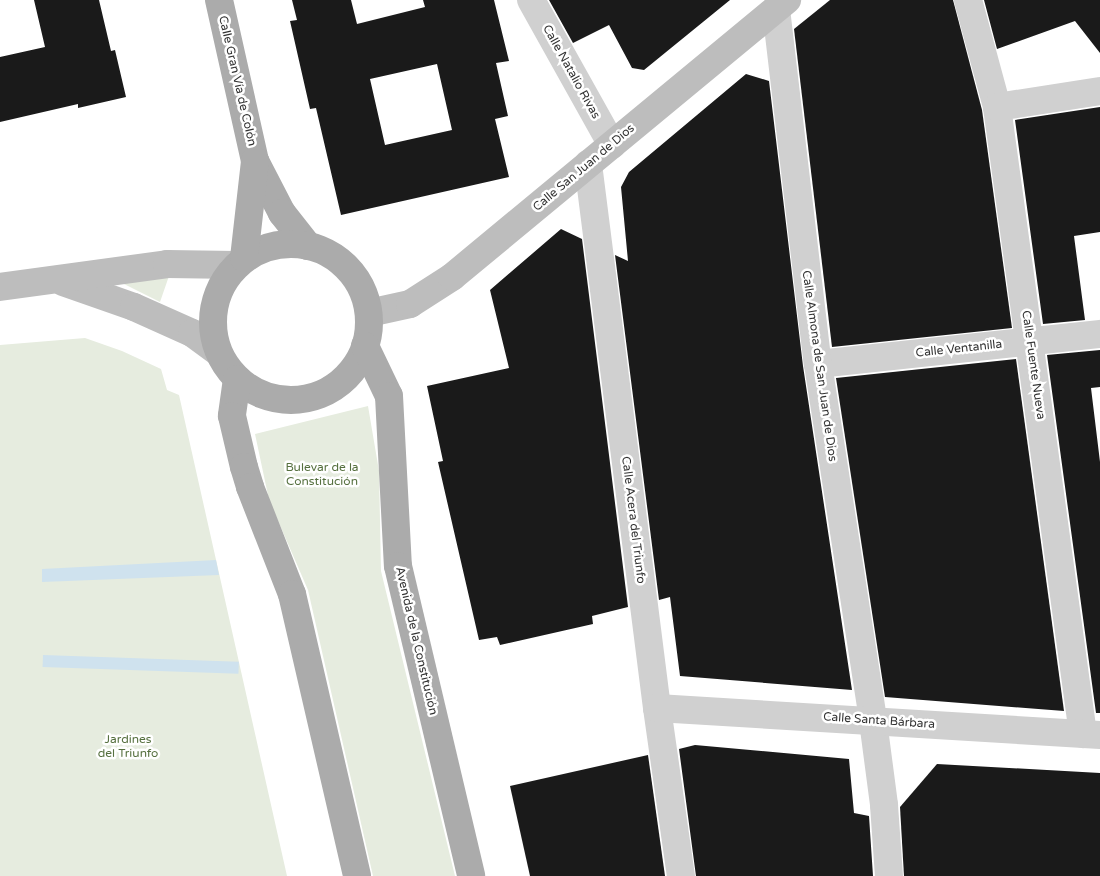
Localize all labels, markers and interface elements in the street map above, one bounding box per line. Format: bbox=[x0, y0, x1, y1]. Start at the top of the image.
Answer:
street label: Calle Gran Vía de Colón bbox=[215, 14, 259, 148]
street label: Calle Natalio Rivas bbox=[539, 22, 603, 122]
street label: Calle San Juan de Dios bbox=[530, 121, 638, 215]
street label: Calle Almona de San Juan de Dios bbox=[798, 270, 840, 462]
street label: Calle Fuente Nueva bbox=[1018, 309, 1048, 421]
street label: Calle Ventanilla bbox=[915, 337, 1003, 361]
street label: Calle Acera del Triunfo bbox=[618, 456, 648, 584]
park label: Bulevar de la Constitución bbox=[285, 461, 359, 489]
street label: Avenida de la Constitución bbox=[392, 566, 440, 716]
street label: Calle Santa Bárbara bbox=[823, 710, 935, 732]
park label: Jardines del Triunfo bbox=[98, 733, 158, 761]

